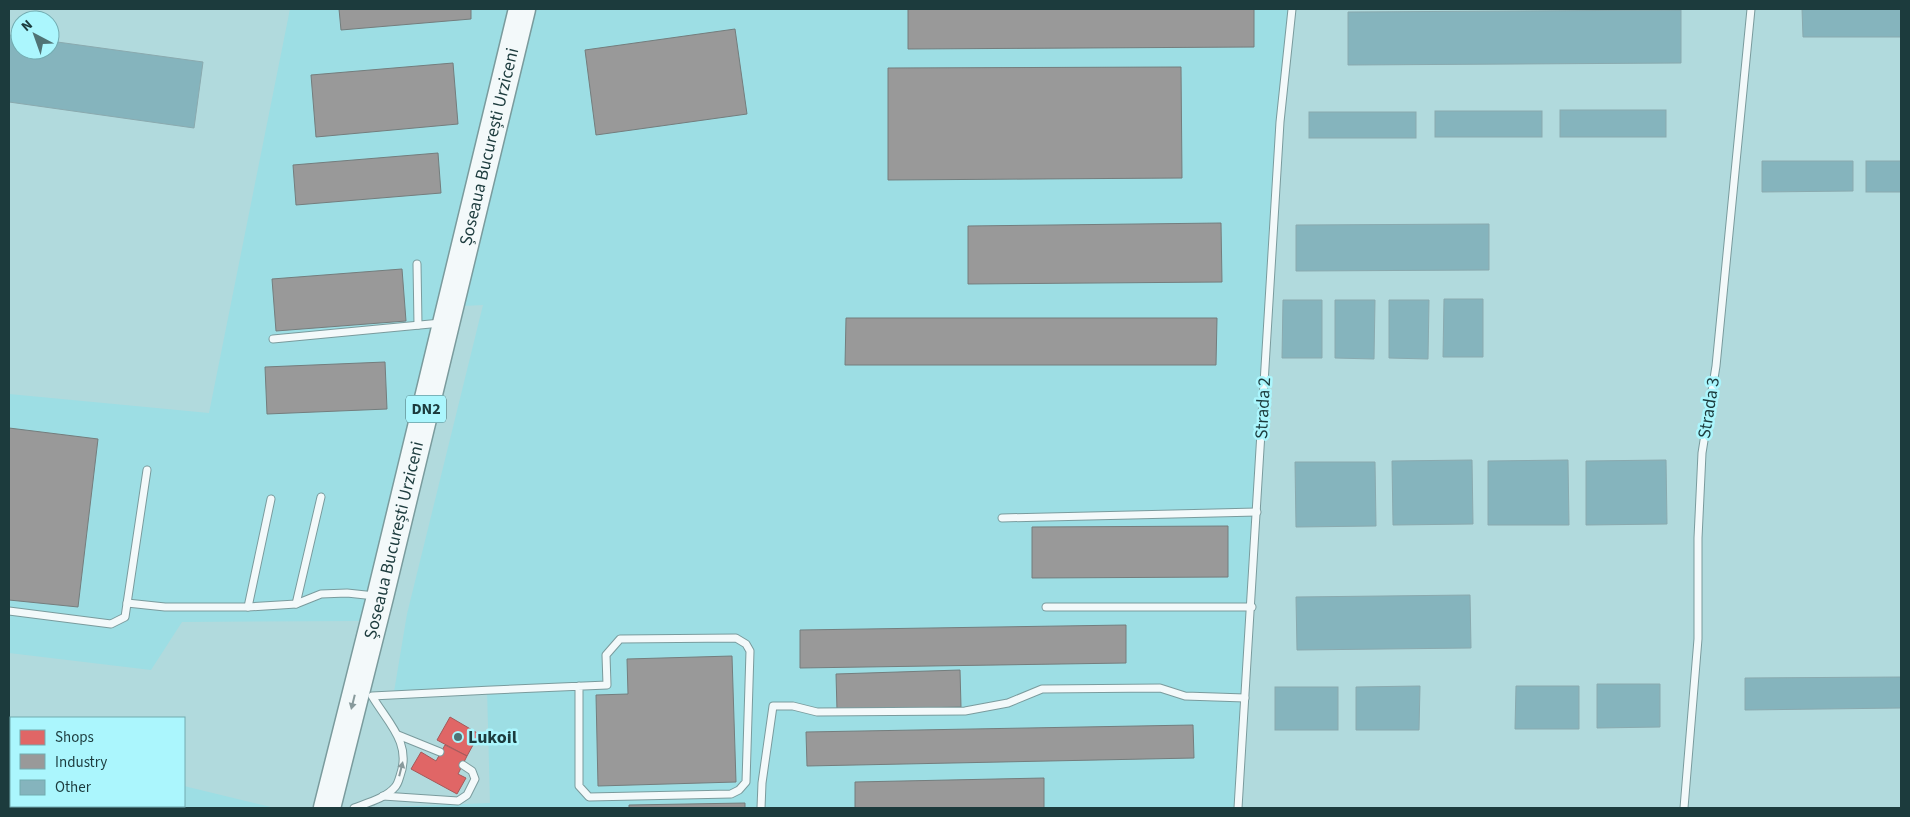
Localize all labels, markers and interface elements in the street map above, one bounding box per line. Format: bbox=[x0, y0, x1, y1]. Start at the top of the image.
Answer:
north arrow bbox=[10, 10, 60, 60]
text: N bbox=[17, 15, 37, 37]
street label: Șoseaua București Urziceni bbox=[453, 45, 525, 248]
street label: Strada 3 bbox=[1692, 375, 1726, 440]
street label: Strada 2 bbox=[1249, 376, 1277, 440]
road number: DN2 bbox=[406, 396, 446, 422]
street label: Șoseaua București Urziceni bbox=[357, 439, 430, 642]
one-way arrow bbox=[349, 695, 357, 710]
legend bbox=[10, 717, 185, 807]
place label: Lukoil bbox=[468, 725, 517, 750]
text: Shops bbox=[55, 727, 94, 748]
marker: Lukoil bbox=[452, 731, 464, 743]
text: Industry bbox=[55, 752, 107, 773]
one-way arrow bbox=[397, 761, 405, 776]
text: Other bbox=[55, 777, 92, 798]

